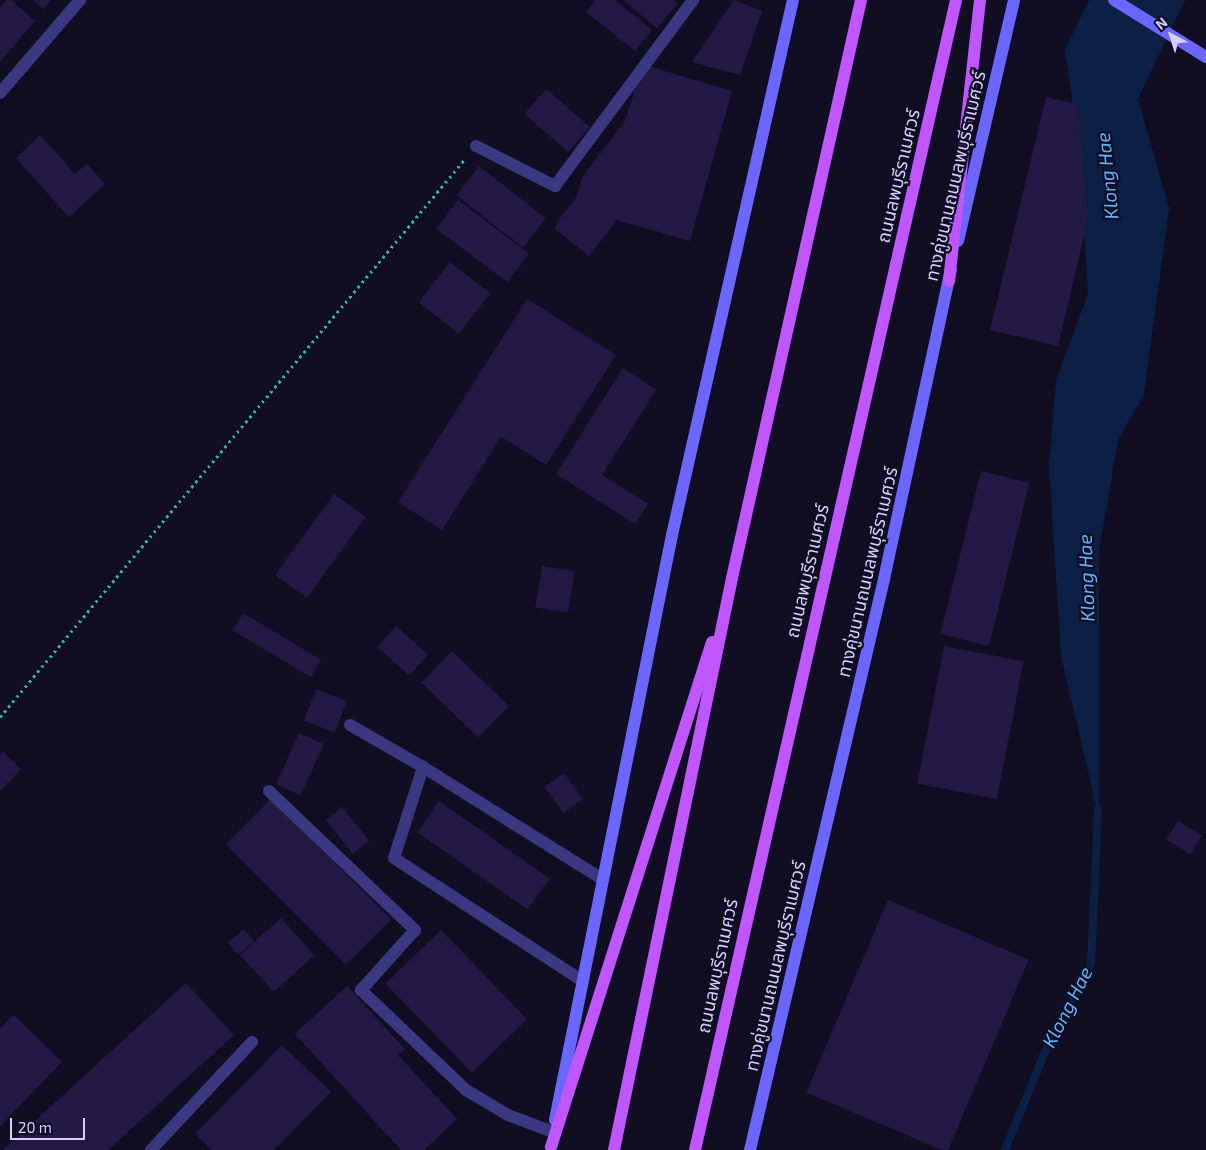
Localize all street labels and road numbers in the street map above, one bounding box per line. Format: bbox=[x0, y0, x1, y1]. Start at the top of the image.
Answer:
street label: ทางคู่ขนานถนนลพบุรีราเมศวร์ bbox=[920, 69, 990, 283]
street label: ถนนลพบุรีราเมศวร์ bbox=[872, 107, 924, 245]
street label: ทางคู่ขนานถนนลพบุรีราเมศวร์ bbox=[832, 465, 902, 679]
street label: ถนนลพบุรีราเมศวร์ bbox=[781, 502, 833, 640]
street label: ทางคู่ขนานถนนลพบุรีราเมศวร์ bbox=[740, 859, 810, 1073]
street label: ถนนลพบุรีราเมศวร์ bbox=[692, 897, 742, 1035]

